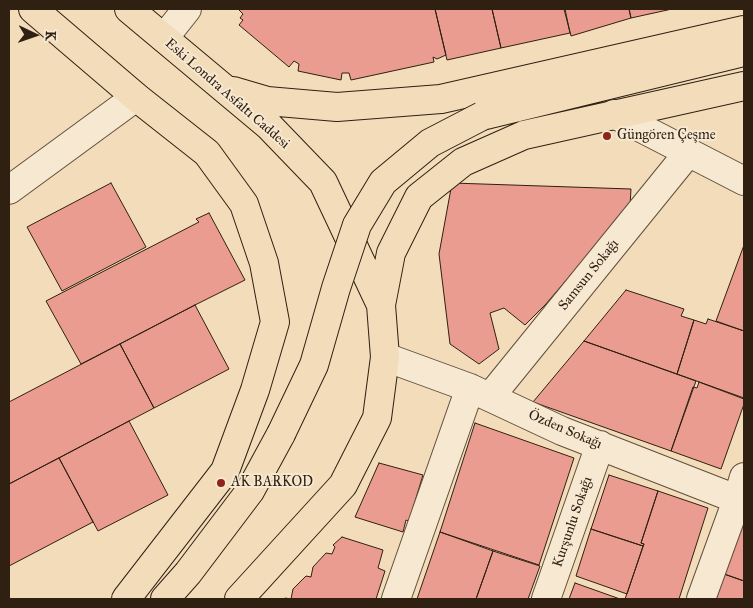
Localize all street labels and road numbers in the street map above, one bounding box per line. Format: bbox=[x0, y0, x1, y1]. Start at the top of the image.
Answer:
street label: Eski Londra Asfaltı Caddesi bbox=[161, 35, 293, 153]
street label: Samsun Sokağı bbox=[555, 236, 623, 314]
street label: Özden Sokağı bbox=[526, 407, 604, 453]
street label: Kurşunlu Sokağı bbox=[550, 475, 596, 569]

